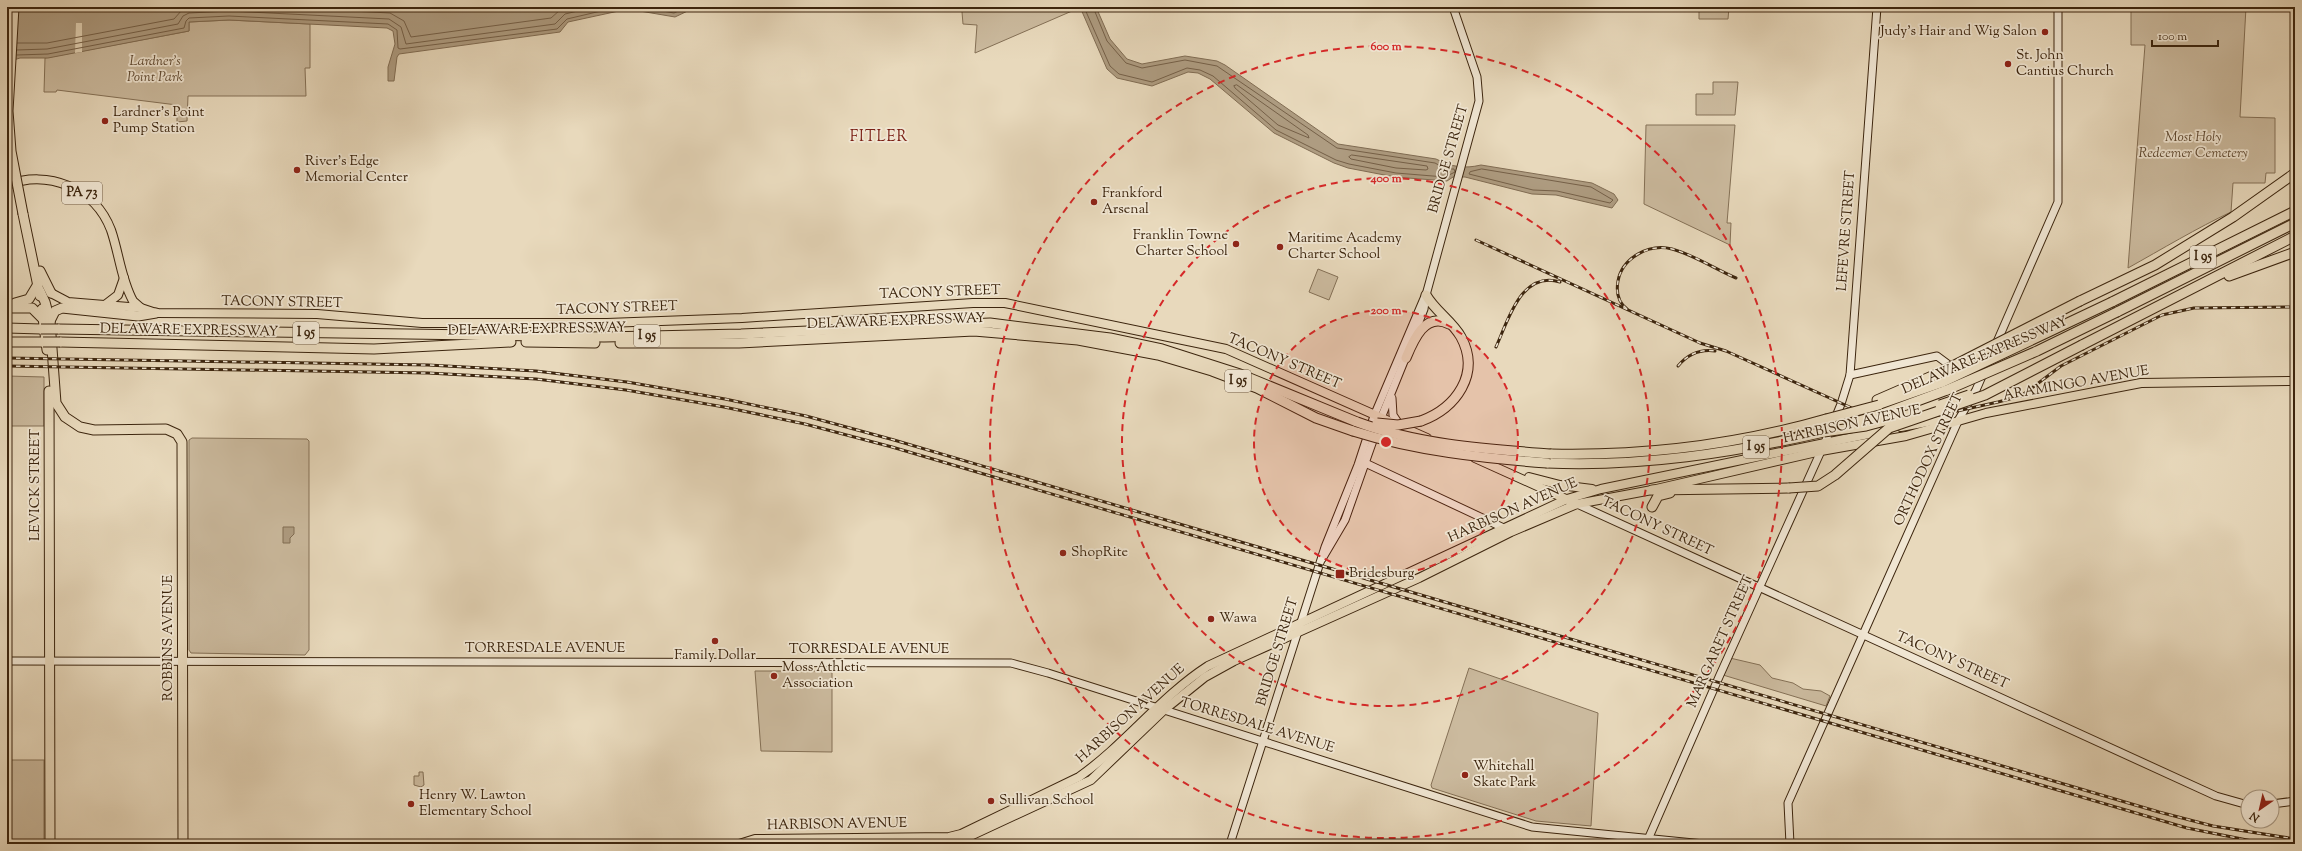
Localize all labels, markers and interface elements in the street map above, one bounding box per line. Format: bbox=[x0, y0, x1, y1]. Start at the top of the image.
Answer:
place label: Judy's Hair and Wig Salon bbox=[1879, 22, 2037, 42]
scale bar bbox=[2152, 22, 2218, 48]
marker: Judy's Hair and Wig Salon bbox=[2040, 27, 2050, 37]
text: 100 m bbox=[2158, 28, 2187, 46]
text: 600 m bbox=[1370, 38, 1402, 56]
place label: St. John Cantius Church bbox=[2016, 46, 2114, 82]
park label: Lardner's Point Park bbox=[127, 52, 184, 88]
marker: St. John Cantius Church bbox=[2003, 59, 2013, 69]
street label: BRIDGE STREET bbox=[1424, 102, 1474, 216]
place label: Lardner's Point Pump Station bbox=[113, 103, 205, 139]
marker: Lardner's Point Pump Station bbox=[100, 116, 110, 126]
district label: FITLER bbox=[850, 127, 908, 148]
park label: Most Holy Redeemer Cemetery bbox=[2138, 128, 2248, 164]
place label: River's Edge Memorial Center bbox=[305, 152, 409, 188]
marker: River's Edge Memorial Center bbox=[292, 165, 302, 175]
text: 400 m bbox=[1369, 170, 1402, 188]
street label: LEFEVRE STREET bbox=[1833, 170, 1861, 292]
road number: PA 73 bbox=[62, 182, 102, 204]
place label: Frankford Arsenal bbox=[1102, 184, 1163, 220]
marker: Frankford Arsenal bbox=[1089, 197, 1099, 207]
place label: Franklin Towne Charter School bbox=[1133, 226, 1228, 262]
place label: Maritime Academy Charter School bbox=[1288, 229, 1402, 265]
marker: Franklin Towne Charter School bbox=[1231, 239, 1241, 249]
marker: Maritime Academy Charter School bbox=[1275, 242, 1285, 252]
road number: I 95 bbox=[2190, 246, 2216, 268]
street label: TACONY STREET bbox=[879, 281, 1001, 305]
street label: TACONY STREET bbox=[221, 292, 343, 314]
street label: TACONY STREET bbox=[556, 297, 678, 321]
text: 200 m bbox=[1371, 302, 1401, 320]
street label: DELAWARE EXPRESSWAY bbox=[806, 309, 986, 335]
street label: DELAWARE EXPRESSWAY bbox=[1899, 312, 2071, 400]
street label: DELAWARE EXPRESSWAY bbox=[448, 318, 626, 342]
street label: DELAWARE EXPRESSWAY bbox=[100, 319, 278, 343]
road number: I 95 bbox=[293, 322, 319, 344]
road number: I 95 bbox=[634, 325, 660, 347]
street label: TACONY STREET bbox=[1224, 329, 1344, 395]
street label: ARAMINGO AVENUE bbox=[2001, 361, 2151, 407]
road number: I 95 bbox=[1225, 370, 1251, 392]
street label: ORTHODOX STREET bbox=[1889, 390, 1969, 530]
street label: HARBISON AVENUE bbox=[1781, 401, 1923, 449]
street label: LEVICK STREET bbox=[26, 429, 46, 541]
centre of rings bbox=[1379, 435, 1393, 449]
road number: I 95 bbox=[1743, 436, 1769, 458]
street label: HARBISON AVENUE bbox=[1445, 473, 1582, 549]
street label: TACONY STREET bbox=[1598, 492, 1716, 562]
place label: ShopRite bbox=[1071, 543, 1128, 563]
marker: ShopRite bbox=[1058, 548, 1068, 558]
place label: Bridesburg bbox=[1349, 564, 1415, 584]
marker: Bridesburg bbox=[1334, 568, 1346, 580]
street label: MARGARET STREET bbox=[1683, 572, 1759, 711]
street label: ROBBINS AVENUE bbox=[159, 574, 179, 701]
street label: BRIDGE STREET bbox=[1252, 595, 1304, 709]
place label: Wawa bbox=[1219, 609, 1257, 629]
marker: Wawa bbox=[1206, 614, 1216, 624]
street label: TACONY STREET bbox=[1892, 627, 2012, 695]
marker: Family Dollar bbox=[710, 636, 720, 646]
street label: TORRESDALE AVENUE bbox=[465, 639, 626, 659]
street label: TORRESDALE AVENUE bbox=[789, 640, 950, 660]
place label: Family Dollar bbox=[674, 646, 756, 666]
place label: Moss Athletic Association bbox=[782, 658, 866, 694]
street label: HARBISON AVENUE bbox=[1072, 659, 1190, 768]
marker: Moss Athletic Association bbox=[769, 671, 779, 681]
street label: TORRESDALE AVENUE bbox=[1177, 693, 1337, 759]
place label: Whitehall Skate Park bbox=[1473, 757, 1537, 793]
marker: Whitehall Skate Park bbox=[1460, 770, 1470, 780]
place label: Henry W. Lawton Elementary School bbox=[419, 786, 532, 822]
north arrow bbox=[2240, 789, 2280, 829]
place label: Sullivan School bbox=[999, 791, 1094, 811]
marker: Sullivan School bbox=[986, 796, 996, 806]
marker: Henry W. Lawton Elementary School bbox=[406, 799, 416, 809]
text: N bbox=[2247, 807, 2264, 826]
street label: HARBISON AVENUE bbox=[767, 814, 908, 836]

